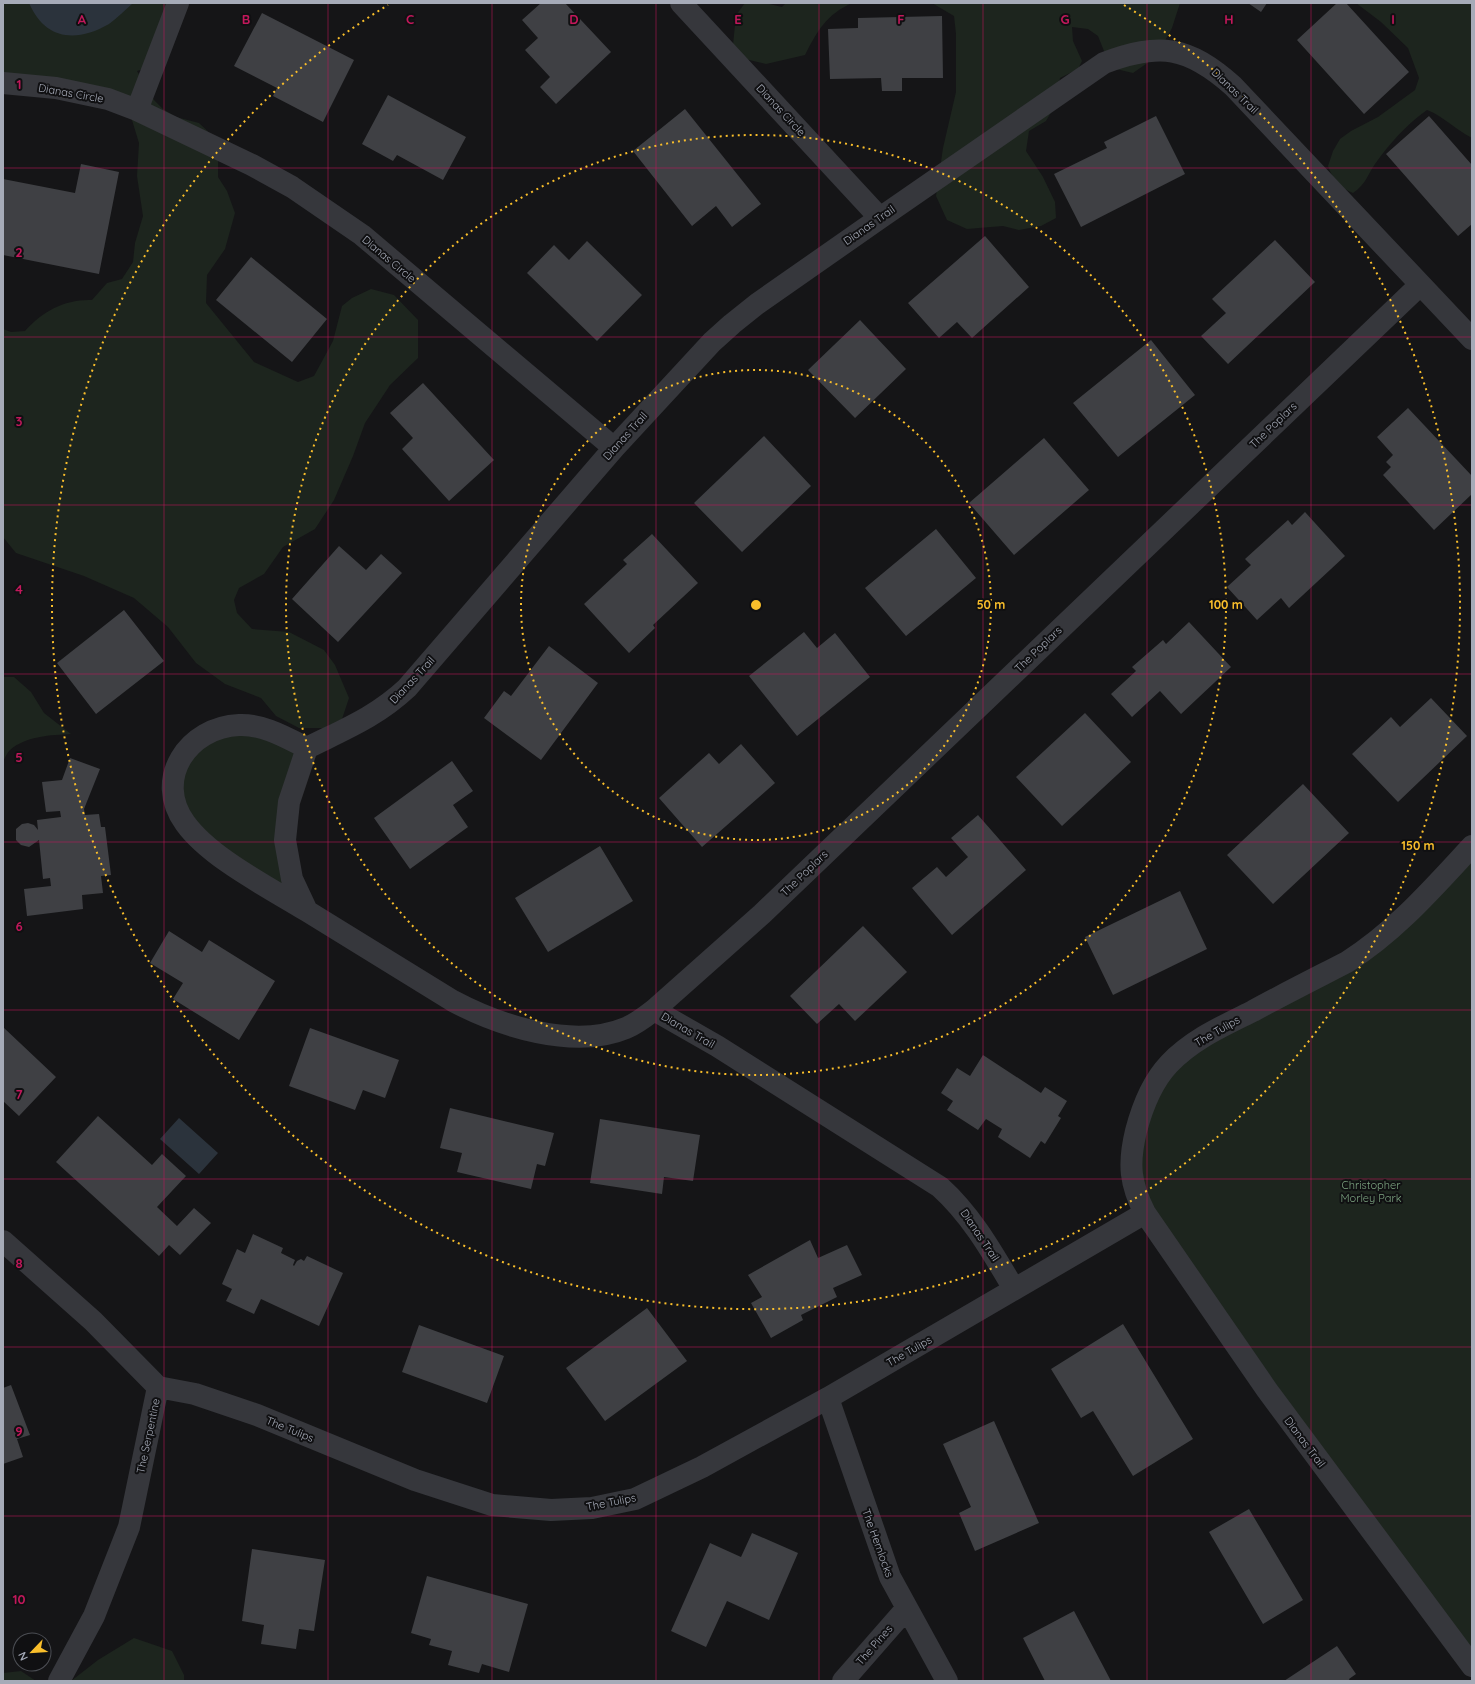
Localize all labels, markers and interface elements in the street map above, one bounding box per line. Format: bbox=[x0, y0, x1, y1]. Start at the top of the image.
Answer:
text: A bbox=[78, 11, 87, 27]
text: B bbox=[242, 11, 250, 27]
text: C bbox=[406, 11, 414, 27]
text: D bbox=[569, 11, 579, 27]
text: E bbox=[734, 11, 742, 27]
text: F bbox=[897, 11, 905, 27]
text: G bbox=[1060, 11, 1070, 27]
text: H bbox=[1224, 11, 1234, 27]
text: I bbox=[1391, 11, 1395, 27]
street label: Dianas Trail bbox=[1209, 65, 1261, 117]
text: 1 bbox=[16, 76, 22, 92]
street label: Dianas Circle bbox=[37, 80, 105, 106]
street label: Dianas Circle bbox=[753, 81, 809, 139]
street label: Dianas Trail bbox=[841, 202, 897, 248]
street label: Dianas Circle bbox=[359, 232, 419, 286]
text: 2 bbox=[15, 244, 23, 260]
street label: The Poplars bbox=[1246, 399, 1300, 451]
street label: Dianas Trail bbox=[600, 409, 650, 463]
text: 3 bbox=[16, 413, 23, 429]
text: 4 bbox=[15, 581, 23, 597]
text: 50 m bbox=[977, 597, 1005, 612]
text: 100 m bbox=[1209, 597, 1243, 612]
centre of rings bbox=[749, 598, 763, 612]
street label: The Poplars bbox=[1011, 623, 1065, 675]
street label: Dianas Trail bbox=[387, 653, 437, 707]
text: 5 bbox=[15, 749, 23, 765]
text: 150 m bbox=[1401, 838, 1435, 853]
street label: The Poplars bbox=[777, 847, 831, 899]
text: 6 bbox=[15, 918, 23, 934]
street label: Dianas Trail bbox=[659, 1009, 717, 1051]
street label: The Tulips bbox=[1192, 1012, 1242, 1050]
text: 7 bbox=[15, 1086, 23, 1102]
park label: Christopher Morley Park bbox=[1340, 1178, 1402, 1205]
street label: Dianas Trail bbox=[957, 1206, 1003, 1264]
text: 8 bbox=[15, 1255, 23, 1271]
street label: The Tulips bbox=[884, 1332, 934, 1370]
street label: The Serpentine bbox=[133, 1397, 163, 1475]
street label: The Tulips bbox=[264, 1413, 316, 1445]
street label: Dianas Trail bbox=[1281, 1414, 1329, 1470]
text: 9 bbox=[15, 1423, 23, 1439]
street label: The Tulips bbox=[585, 1490, 637, 1514]
street label: The Hemlocks bbox=[859, 1507, 897, 1579]
text: 10 bbox=[12, 1591, 26, 1607]
street label: The Pines bbox=[853, 1622, 895, 1668]
north arrow bbox=[12, 1632, 52, 1672]
text: N bbox=[15, 1650, 31, 1663]

